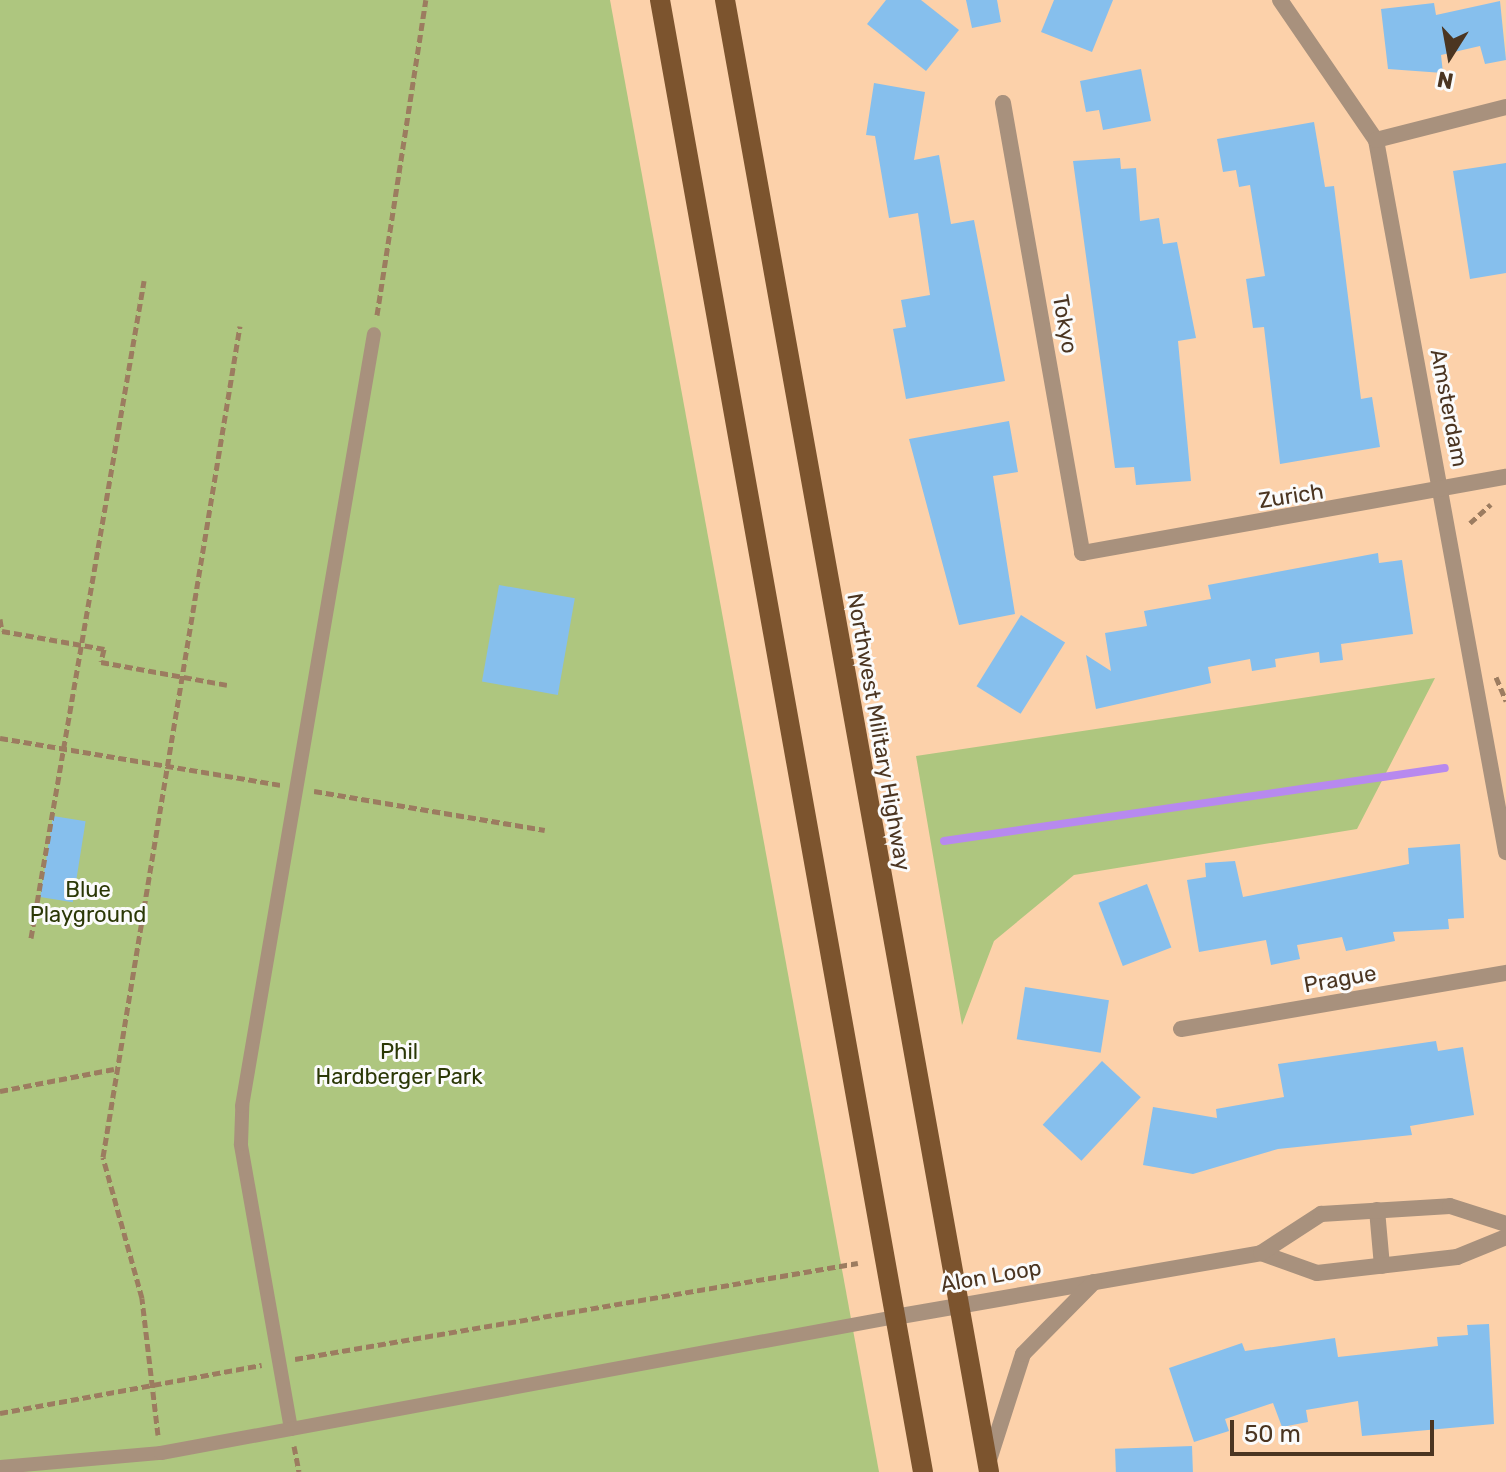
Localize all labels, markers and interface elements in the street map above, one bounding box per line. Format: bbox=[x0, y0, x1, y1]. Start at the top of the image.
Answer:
north arrow bbox=[1410, 16, 1490, 96]
text: N bbox=[1435, 65, 1456, 95]
street label: Tokyo bbox=[1047, 293, 1083, 355]
street label: Amsterdam bbox=[1425, 347, 1473, 469]
street label: Zurich bbox=[1257, 478, 1325, 514]
street label: Northwest Military Highway bbox=[842, 591, 916, 873]
park label: Blue Playground bbox=[30, 876, 146, 928]
street label: Prague bbox=[1302, 960, 1378, 998]
park label: Phil Hardberger Park bbox=[315, 1038, 483, 1090]
street label: Alon Loop bbox=[939, 1254, 1043, 1298]
scale bar bbox=[1234, 1404, 1438, 1454]
text: 50 m bbox=[1244, 1420, 1301, 1448]

